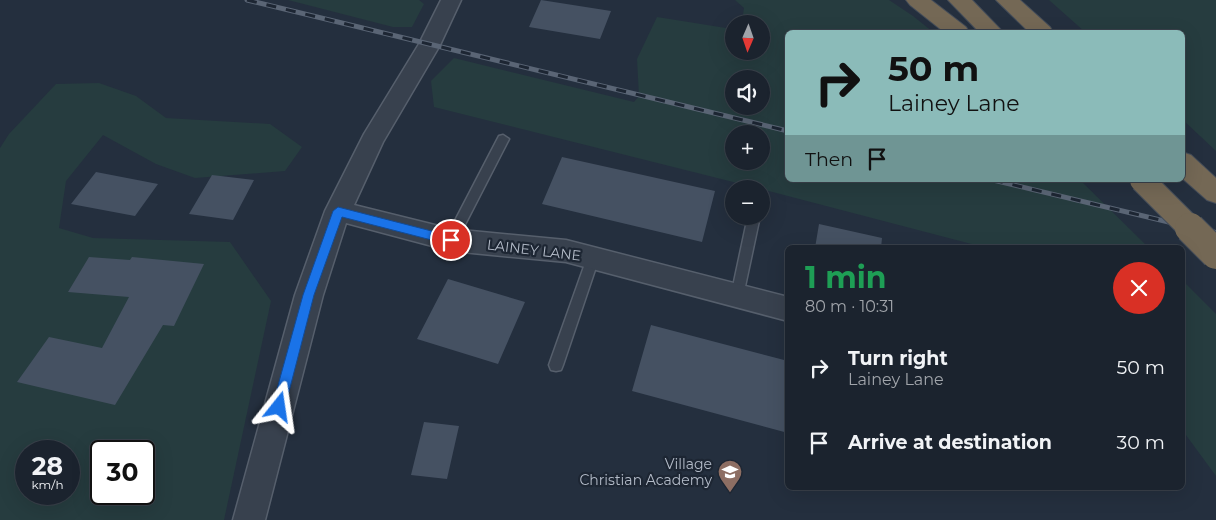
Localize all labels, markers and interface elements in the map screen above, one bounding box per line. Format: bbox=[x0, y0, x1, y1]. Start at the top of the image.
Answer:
north arrow bbox=[725, 15, 770, 60]
map controls bbox=[725, 15, 770, 225]
text: 50 m bbox=[888, 47, 979, 90]
icon: right bbox=[805, 50, 870, 115]
button: sound bbox=[725, 70, 770, 115]
text: Lainey Lane bbox=[888, 90, 1020, 117]
button: + bbox=[725, 125, 770, 170]
icon: arrive bbox=[863, 145, 891, 173]
text: Then bbox=[805, 148, 853, 171]
button: − bbox=[725, 180, 770, 225]
pin bbox=[430, 219, 472, 261]
icon: arrive bbox=[437, 226, 465, 254]
street label: LAINEY LANE bbox=[486, 235, 582, 265]
text: 1 min bbox=[805, 259, 886, 296]
button: close bbox=[1113, 262, 1165, 314]
text: 80 m · 10:31 bbox=[805, 297, 894, 316]
text: Turn right bbox=[848, 347, 948, 370]
icon: right bbox=[805, 354, 833, 382]
text: 50 m bbox=[1117, 356, 1165, 379]
text: Lainey Lane bbox=[848, 370, 944, 389]
position arrow bbox=[252, 380, 304, 432]
icon: arrive bbox=[805, 429, 833, 457]
text: Arrive at destination bbox=[848, 431, 1052, 454]
text: 30 m bbox=[1117, 431, 1165, 454]
speed limit sign: 30 bbox=[90, 440, 155, 505]
text: 28 bbox=[32, 451, 63, 481]
place label: Village Christian Academy bbox=[579, 455, 712, 489]
school or university icon: Village Christian Academy bbox=[717, 459, 743, 493]
text: km/h bbox=[31, 477, 64, 492]

